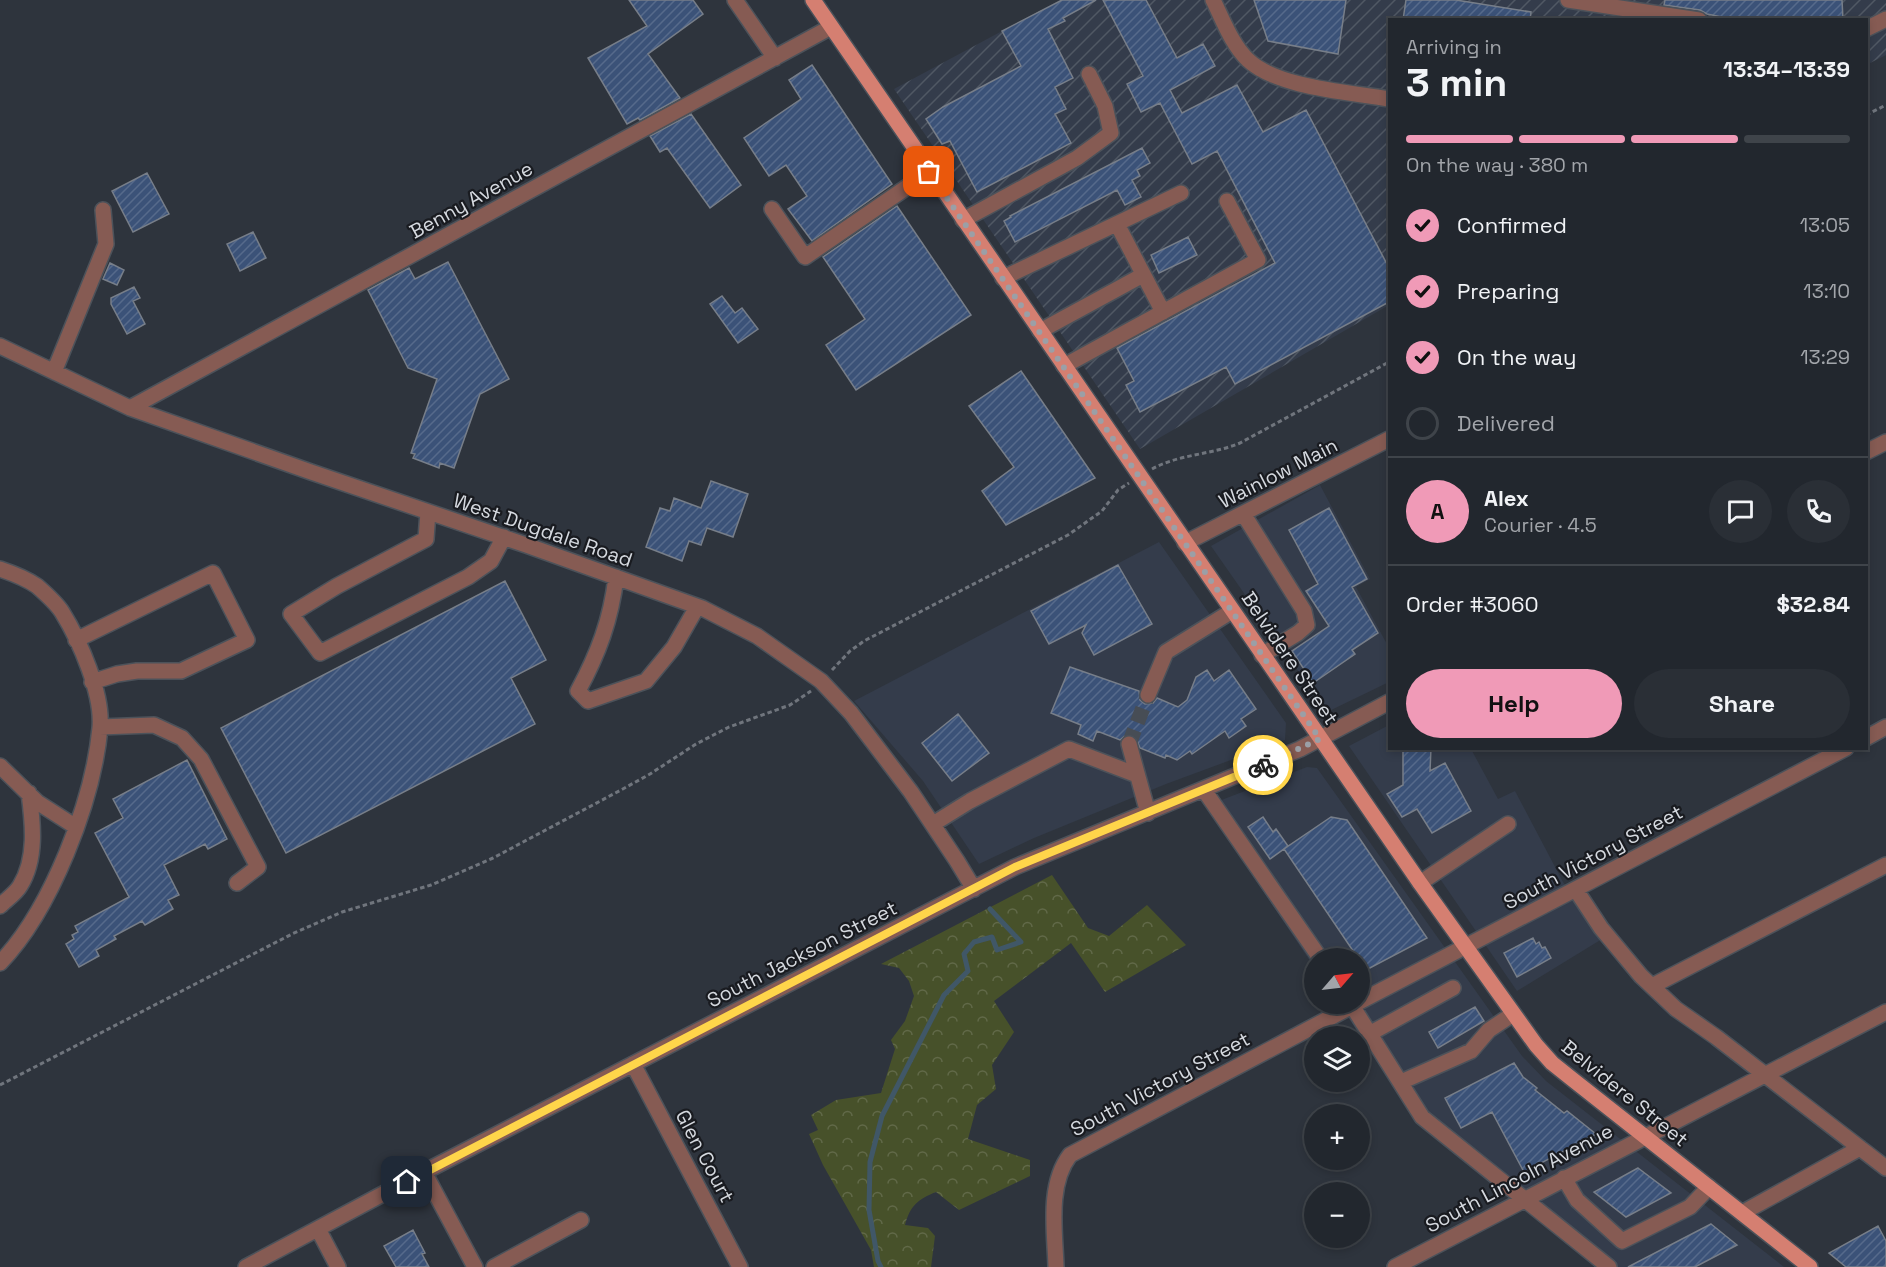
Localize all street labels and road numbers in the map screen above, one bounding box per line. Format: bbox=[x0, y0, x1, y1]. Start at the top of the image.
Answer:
street label: Benny Avenue bbox=[405, 155, 537, 245]
street label: Wainlow Main bbox=[1214, 432, 1342, 514]
street label: West Dugdale Road bbox=[450, 487, 636, 573]
street label: Belvidere Street bbox=[1236, 586, 1344, 730]
street label: South Victory Street bbox=[1499, 799, 1687, 915]
street label: South Jackson Street bbox=[703, 895, 901, 1013]
street label: South Victory Street bbox=[1066, 1026, 1254, 1142]
street label: Belvidere Street bbox=[1556, 1034, 1694, 1152]
street label: Glen Court bbox=[670, 1105, 740, 1207]
street label: South Lincoln Avenue bbox=[1421, 1118, 1617, 1238]

